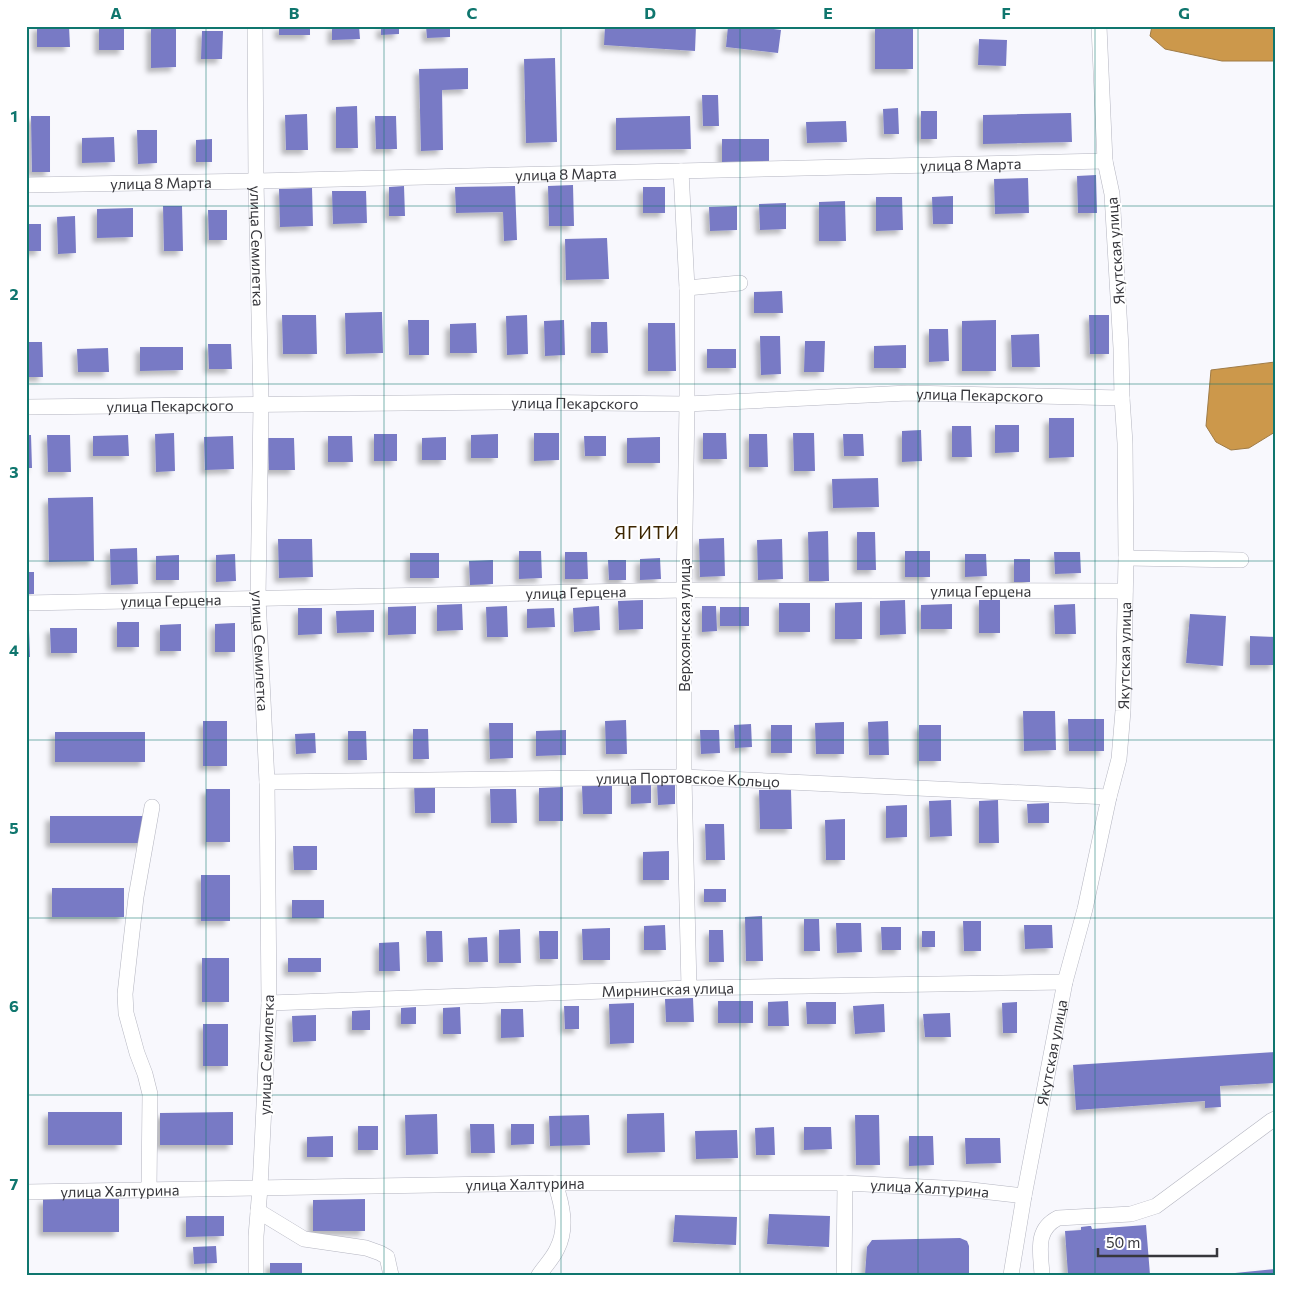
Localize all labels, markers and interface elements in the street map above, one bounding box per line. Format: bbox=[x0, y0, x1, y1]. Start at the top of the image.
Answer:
text: A bbox=[110, 3, 122, 22]
text: B bbox=[289, 3, 300, 22]
text: C bbox=[467, 3, 478, 22]
text: D bbox=[644, 3, 656, 22]
text: E bbox=[823, 3, 833, 22]
text: F bbox=[1001, 3, 1011, 22]
text: G bbox=[1178, 3, 1190, 22]
text: 1 bbox=[10, 106, 18, 125]
street label: улица 8 Марта bbox=[920, 154, 1022, 174]
street label: улица 8 Марта bbox=[515, 164, 617, 184]
street label: улица 8 Марта bbox=[110, 173, 212, 193]
street label: улица Семилетка bbox=[247, 185, 268, 307]
street label: Якутская улица bbox=[1102, 197, 1128, 305]
text: 2 bbox=[9, 284, 19, 303]
street label: улица Пекарского bbox=[916, 384, 1043, 405]
street label: улица Пекарского bbox=[511, 393, 639, 412]
street label: улица Пекарского bbox=[106, 396, 234, 415]
text: 3 bbox=[9, 462, 19, 481]
district label: ЯГИТИ bbox=[614, 521, 680, 543]
street label: Верхоянская улица bbox=[675, 558, 693, 692]
street label: улица Герцена bbox=[525, 582, 627, 602]
street label: улица Герцена bbox=[930, 582, 1031, 600]
street label: улица Герцена bbox=[120, 590, 222, 610]
street label: улица Семилетка bbox=[249, 590, 273, 712]
street label: Якутская улица bbox=[1114, 602, 1134, 710]
text: 4 bbox=[9, 640, 19, 659]
street label: улица Портовское Кольцо bbox=[596, 768, 780, 791]
text: 5 bbox=[9, 818, 19, 837]
street label: Мирнинская улица bbox=[601, 978, 734, 1000]
street label: улица Семилетка bbox=[255, 994, 277, 1116]
text: 6 bbox=[9, 996, 19, 1015]
street label: Якутская улица bbox=[1032, 998, 1070, 1107]
text: 7 bbox=[10, 1174, 19, 1193]
street label: улица Халтурина bbox=[465, 1174, 584, 1194]
street label: улица Халтурина bbox=[870, 1175, 990, 1201]
street label: улица Халтурина bbox=[60, 1180, 180, 1200]
scale bar bbox=[1098, 1226, 1217, 1258]
text: 50 m bbox=[1106, 1233, 1140, 1251]

